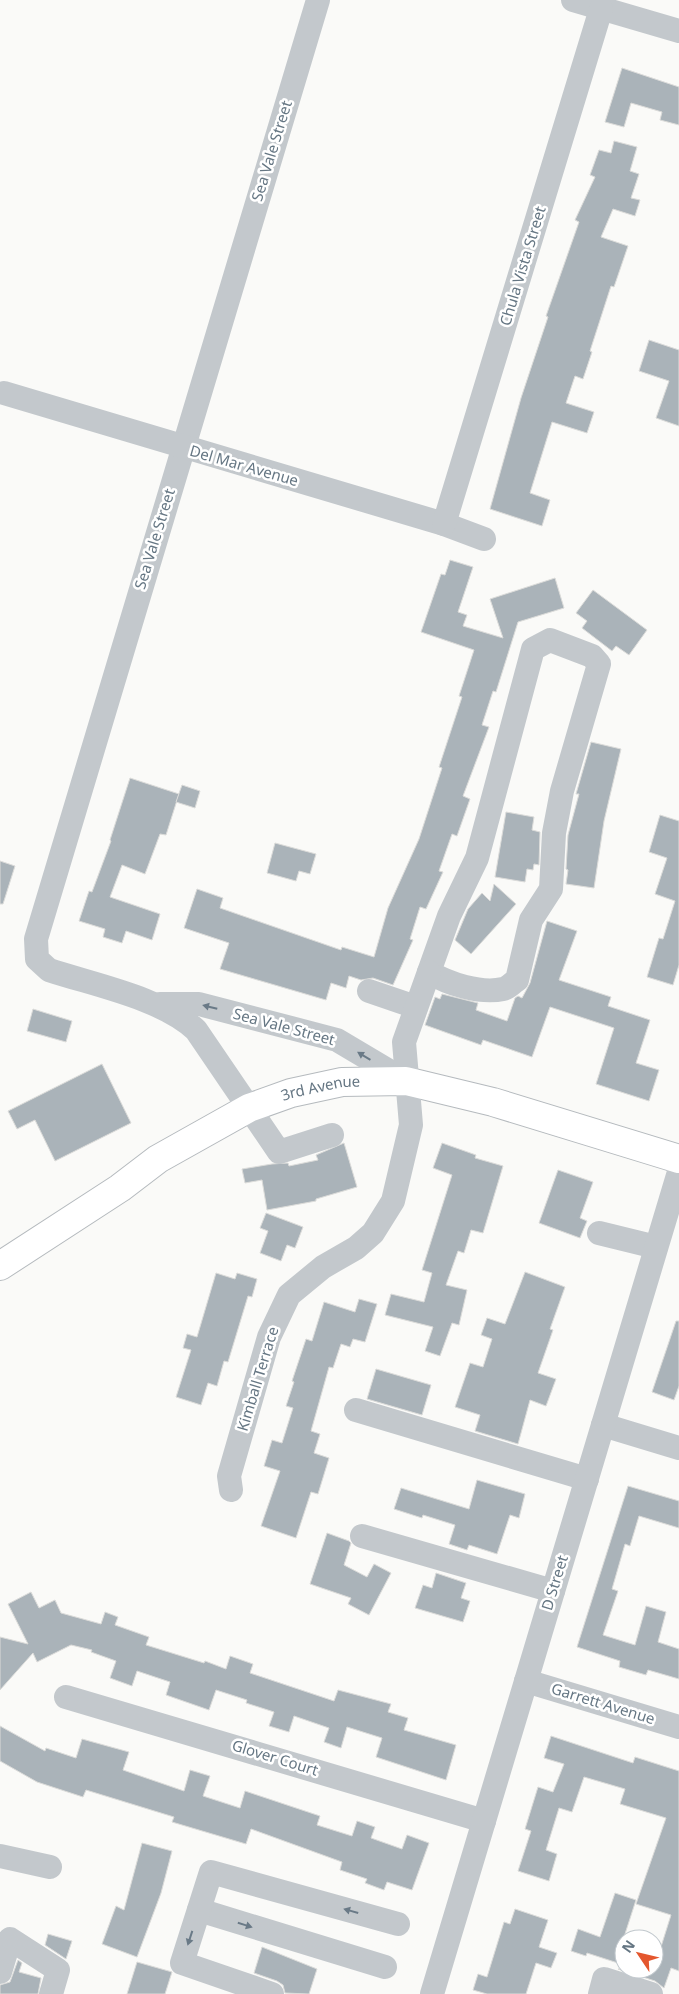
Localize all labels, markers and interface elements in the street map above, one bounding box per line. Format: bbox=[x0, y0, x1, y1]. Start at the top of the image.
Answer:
street label: Sea Vale Street bbox=[246, 97, 296, 203]
street label: Chula Vista Street bbox=[494, 203, 550, 328]
street label: Del Mar Avenue bbox=[188, 440, 301, 490]
street label: Sea Vale Street bbox=[129, 485, 179, 591]
one-way arrow bbox=[203, 1003, 218, 1011]
street label: Sea Vale Street bbox=[231, 1003, 338, 1049]
one-way arrow bbox=[357, 1052, 370, 1061]
street label: 3rd Avenue bbox=[278, 1071, 360, 1105]
street label: Kimball Terrace bbox=[232, 1324, 282, 1433]
street label: D Street bbox=[536, 1552, 572, 1613]
street label: Garrett Avenue bbox=[549, 1678, 658, 1728]
street label: Glover Court bbox=[230, 1734, 321, 1780]
one-way arrow bbox=[343, 1907, 359, 1915]
one-way arrow bbox=[238, 1921, 253, 1929]
north arrow bbox=[614, 1929, 664, 1979]
one-way arrow bbox=[185, 1931, 193, 1946]
text: N bbox=[617, 1936, 639, 1956]

